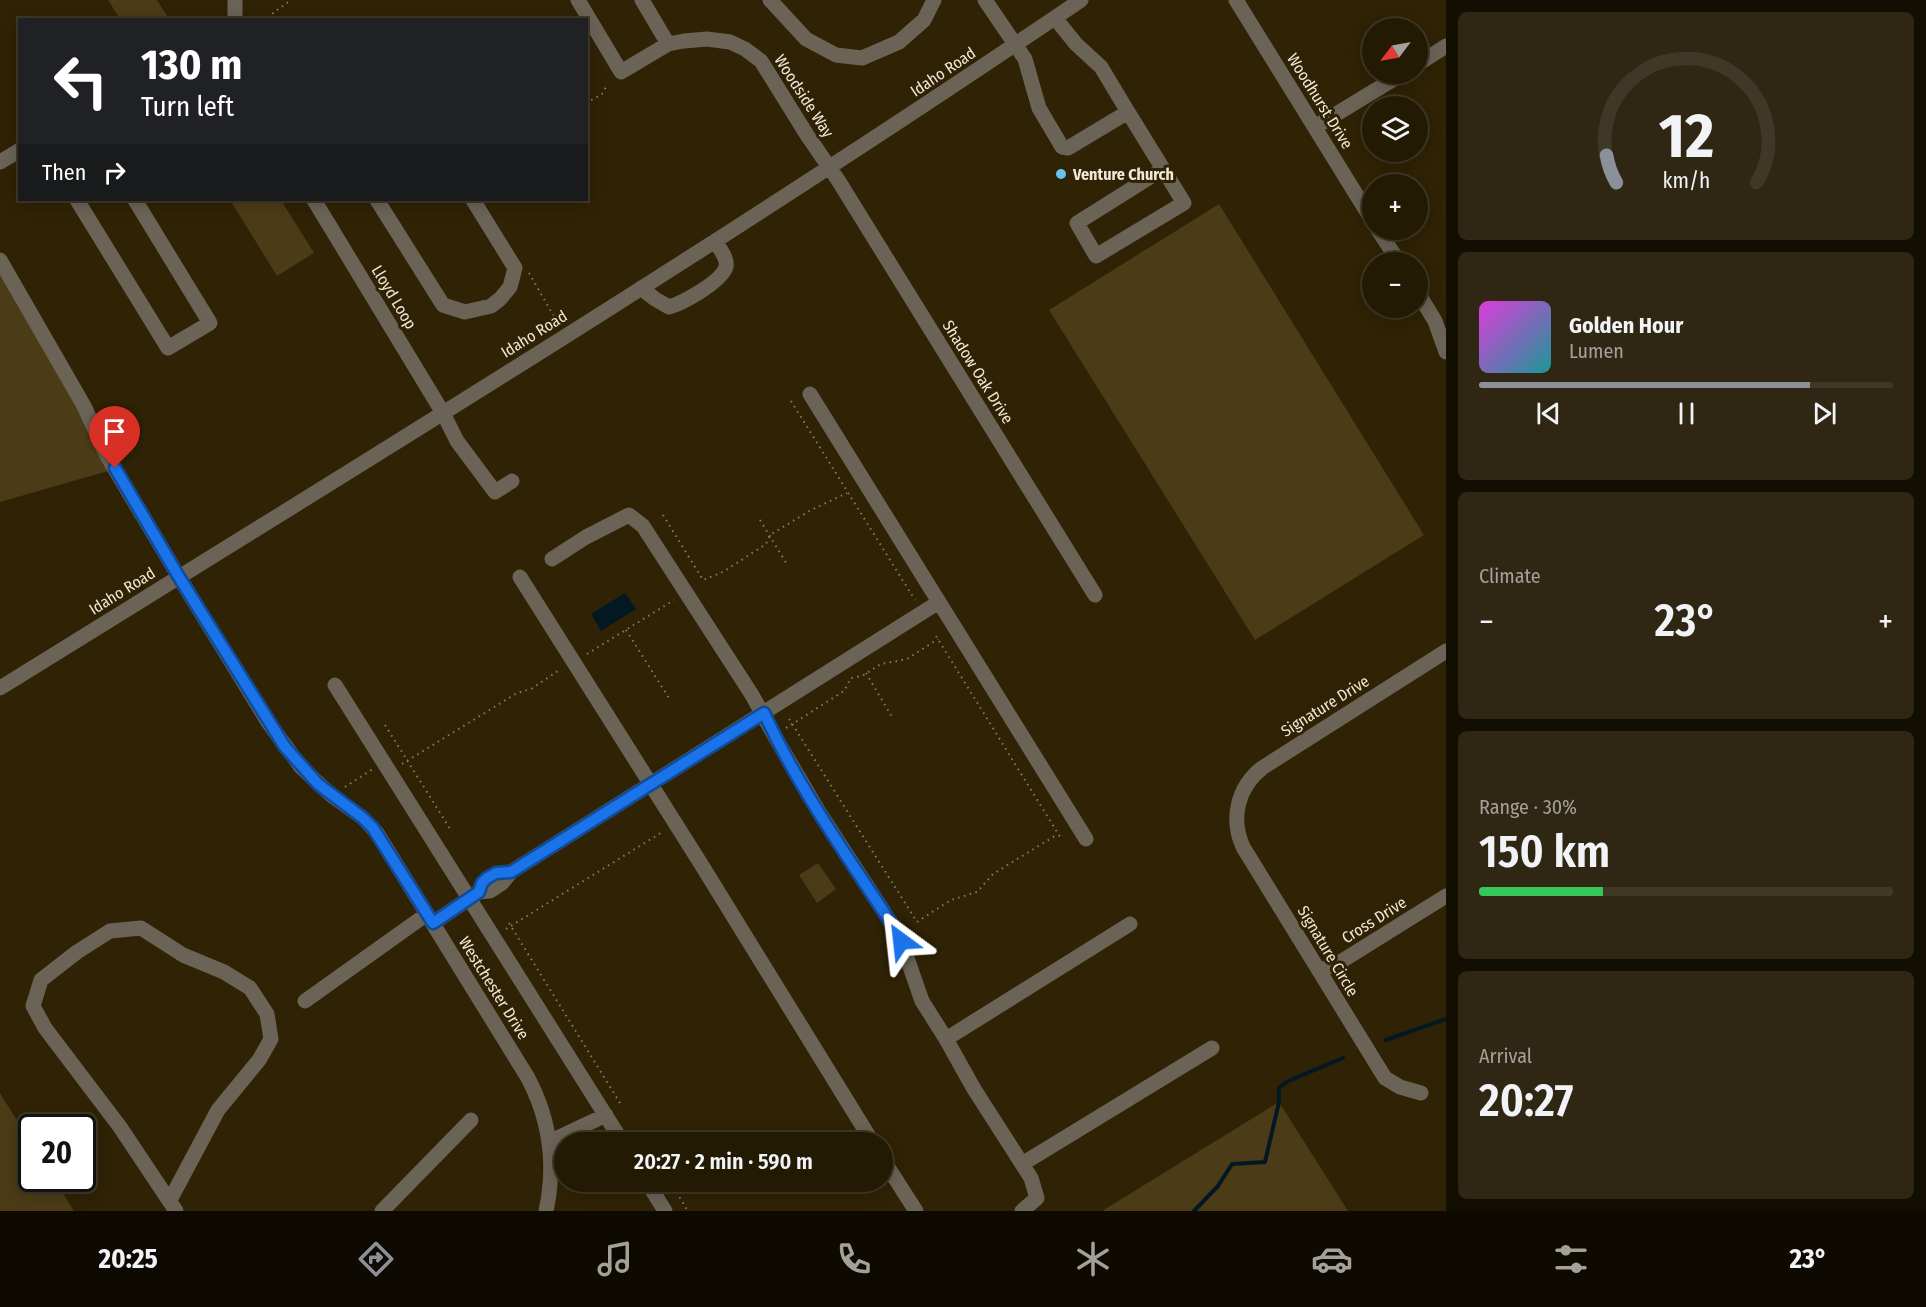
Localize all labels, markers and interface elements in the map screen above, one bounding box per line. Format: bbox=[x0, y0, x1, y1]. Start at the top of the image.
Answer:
north arrow bbox=[1362, 18, 1428, 84]
map controls bbox=[1362, 18, 1428, 318]
text: 130 m bbox=[141, 40, 242, 90]
icon: left bbox=[42, 42, 120, 120]
street label: Idaho Road bbox=[907, 43, 979, 101]
street label: Woodhurst Drive bbox=[1283, 50, 1357, 152]
street label: Woodside Way bbox=[770, 51, 838, 142]
text: Turn left bbox=[141, 91, 234, 123]
button: layers bbox=[1362, 96, 1428, 162]
text: 12 bbox=[1658, 99, 1714, 174]
icon: right bbox=[98, 156, 131, 189]
text: Then bbox=[42, 159, 86, 186]
place label: Venture Church bbox=[1072, 165, 1174, 184]
marker: Venture Church bbox=[1054, 167, 1068, 181]
text: km/h bbox=[1662, 168, 1710, 194]
button: + bbox=[1362, 174, 1428, 240]
button: − bbox=[1362, 252, 1428, 318]
street label: Lloyd Loop bbox=[368, 262, 420, 332]
street label: Idaho Road bbox=[497, 306, 571, 362]
text: Golden Hour bbox=[1569, 312, 1683, 339]
street label: Shadow Oak Drive bbox=[939, 317, 1017, 427]
text: Lumen bbox=[1569, 339, 1624, 363]
icon: previous bbox=[1532, 397, 1565, 430]
icon: pause bbox=[1670, 397, 1703, 430]
icon: next bbox=[1808, 397, 1841, 430]
pin bbox=[89, 406, 140, 468]
icon: arrive bbox=[98, 415, 131, 448]
street label: Idaho Road bbox=[85, 563, 159, 619]
text: Climate bbox=[1479, 564, 1541, 588]
text: 23° bbox=[1655, 594, 1717, 648]
text: − bbox=[1479, 602, 1494, 642]
text: + bbox=[1878, 602, 1893, 642]
street label: Signature Drive bbox=[1278, 671, 1373, 741]
text: Range · 30% bbox=[1479, 795, 1577, 819]
text: 150 km bbox=[1479, 825, 1610, 879]
street label: Cross Drive bbox=[1338, 893, 1410, 947]
street label: Signature Circle bbox=[1293, 902, 1363, 1000]
position arrow bbox=[869, 909, 933, 973]
street label: Westchester Drive bbox=[455, 933, 533, 1043]
text: Arrival bbox=[1479, 1044, 1532, 1068]
text: 20:27 bbox=[1479, 1074, 1573, 1128]
speed limit sign: 20 bbox=[18, 1114, 96, 1192]
text: 20:27 · 2 min · 590 m bbox=[634, 1148, 813, 1175]
icon: directions bbox=[355, 1238, 397, 1280]
icon: music bbox=[594, 1238, 636, 1280]
icon: phone bbox=[833, 1238, 875, 1280]
icon: climate bbox=[1072, 1238, 1114, 1280]
icon: car bbox=[1311, 1238, 1353, 1280]
icon: filters bbox=[1550, 1238, 1592, 1280]
text: 20:25 bbox=[99, 1243, 158, 1275]
text: 23° bbox=[1790, 1243, 1827, 1275]

